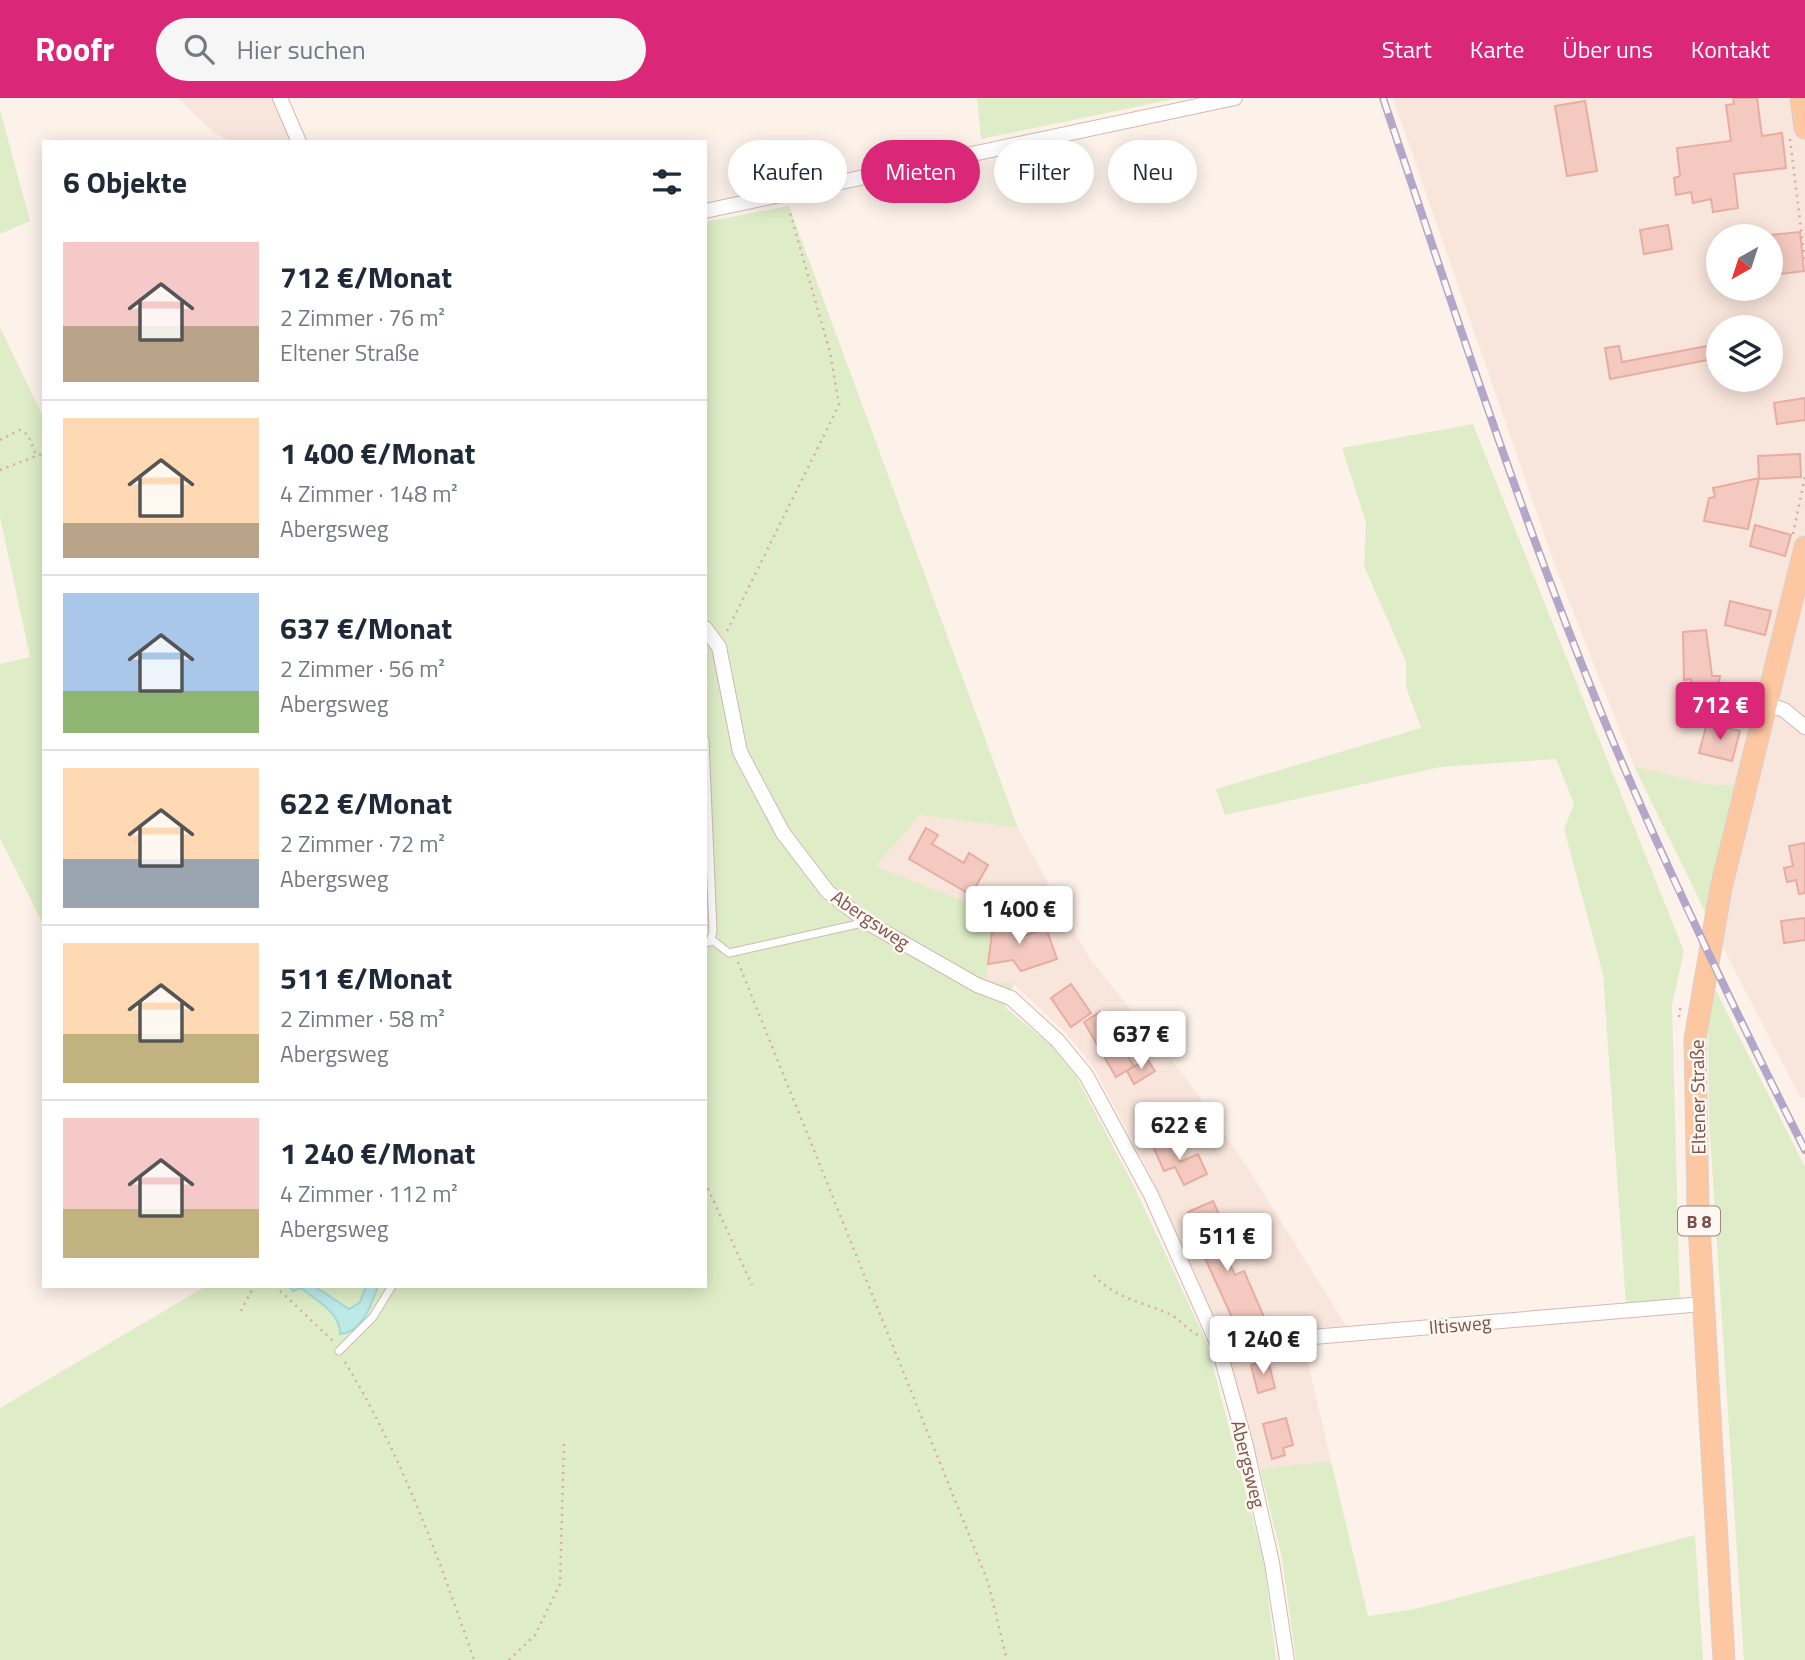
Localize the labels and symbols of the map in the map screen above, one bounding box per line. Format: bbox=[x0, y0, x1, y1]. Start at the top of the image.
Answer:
north arrow bbox=[1706, 224, 1783, 301]
pin: 712 € bbox=[1671, 682, 1769, 742]
street label: Abergsweg bbox=[826, 882, 916, 956]
pin: 1 400 € bbox=[954, 886, 1084, 946]
pin: 637 € bbox=[1092, 1012, 1190, 1071]
street label: Eltener Straße bbox=[1681, 1039, 1713, 1155]
pin: 622 € bbox=[1130, 1102, 1228, 1162]
road number: B 8 bbox=[1678, 1206, 1720, 1236]
pin: 511 € bbox=[1178, 1214, 1276, 1273]
street label: Iltisweg bbox=[1428, 1307, 1493, 1341]
pin: 1 240 € bbox=[1198, 1316, 1328, 1376]
street label: Abergsweg bbox=[1224, 1417, 1274, 1511]

